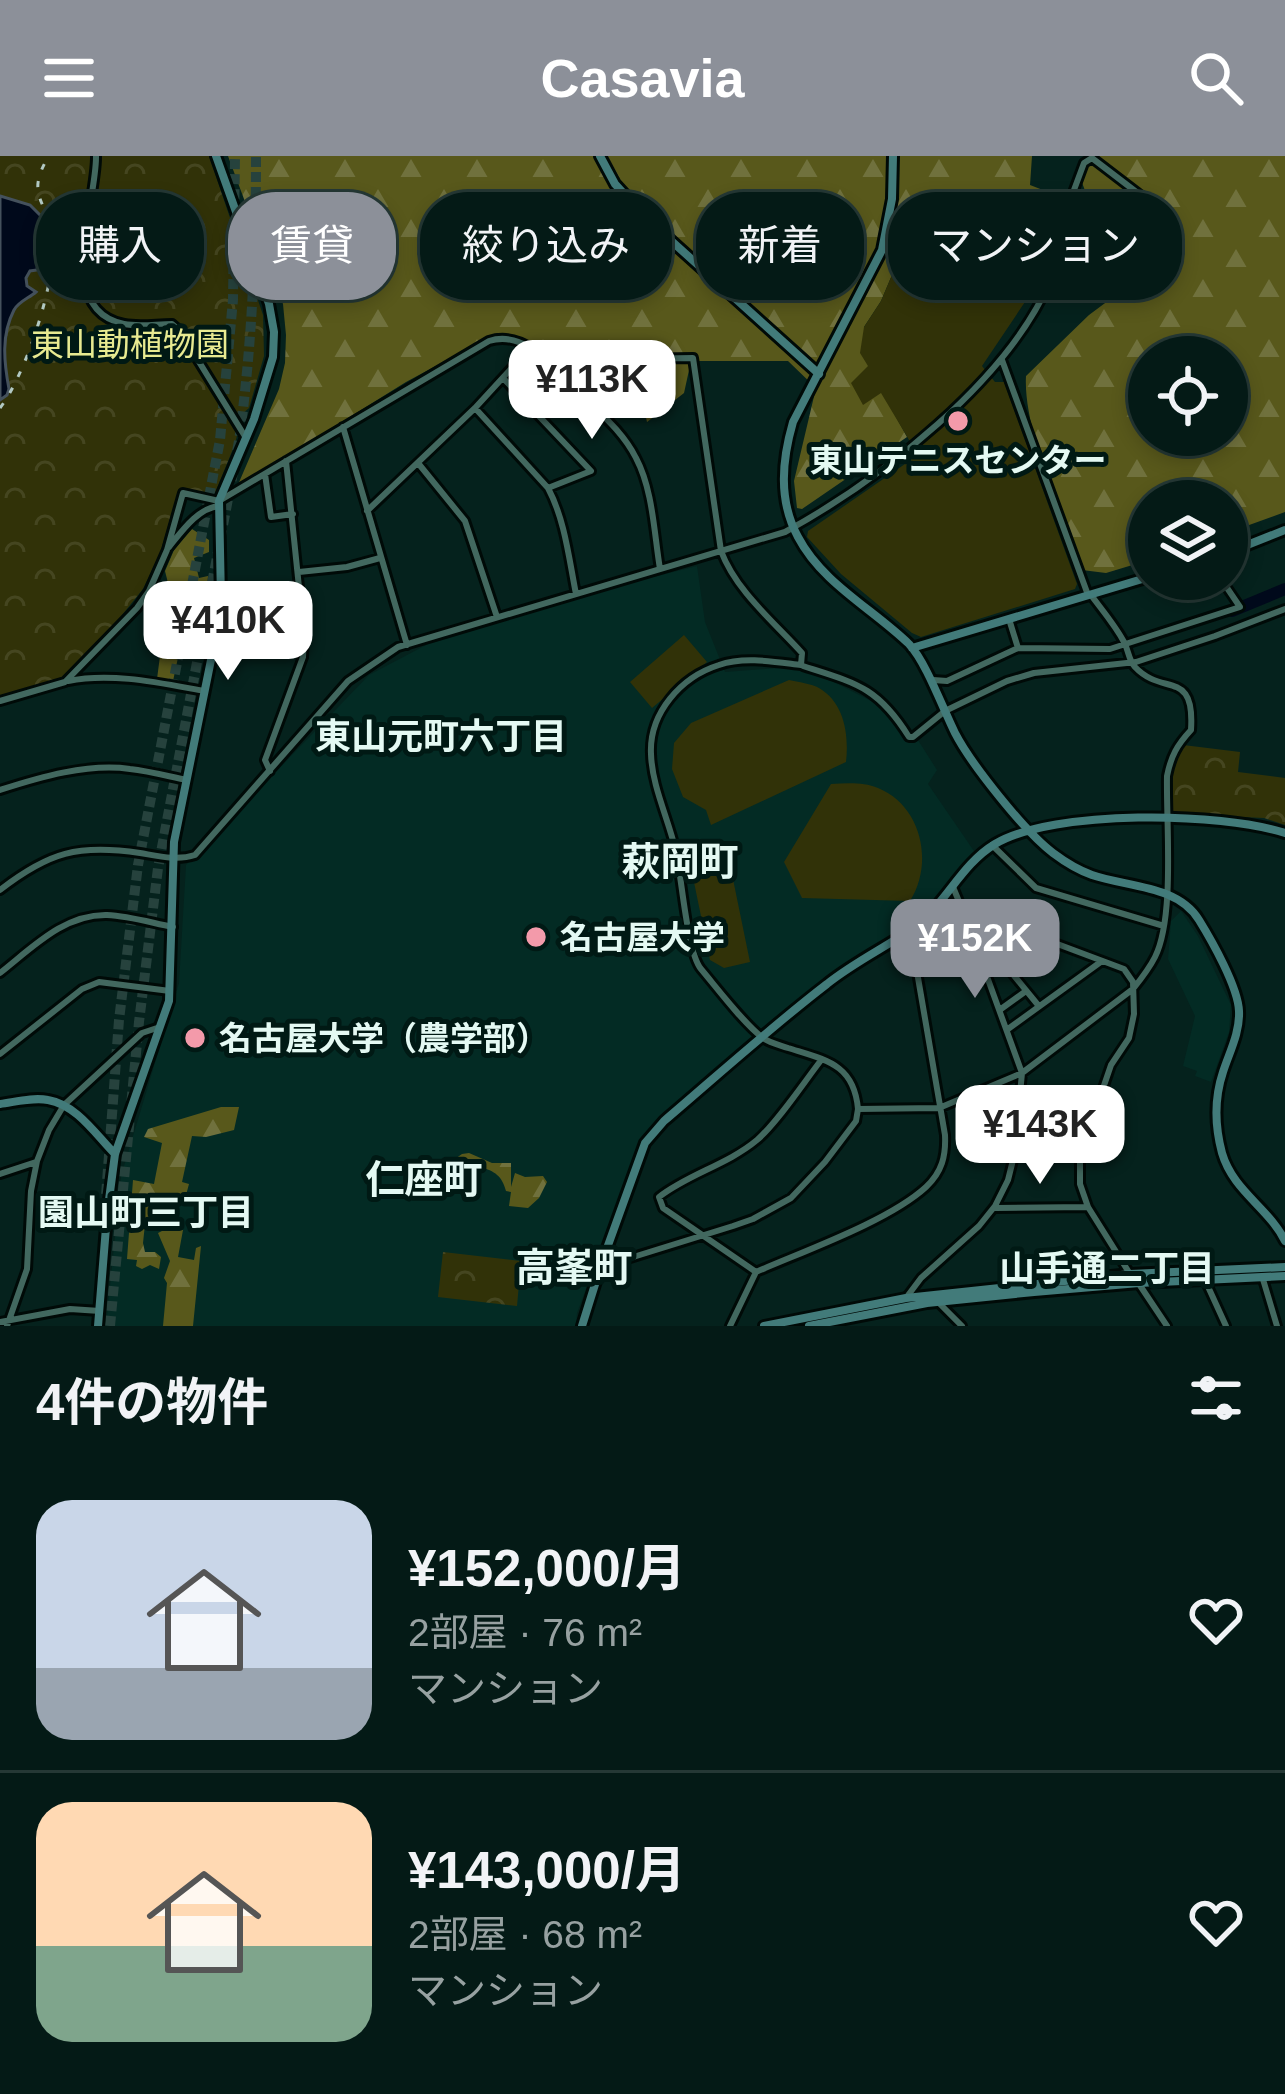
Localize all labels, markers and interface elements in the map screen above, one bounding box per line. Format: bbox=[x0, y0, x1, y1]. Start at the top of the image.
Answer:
icon: menu bbox=[36, 45, 102, 111]
icon: search bbox=[1183, 45, 1249, 111]
text: Casavia bbox=[540, 48, 745, 108]
chip: 購入 bbox=[36, 192, 204, 300]
chip: 賃貸 bbox=[228, 192, 396, 300]
chip: 絞り込み bbox=[420, 192, 672, 300]
chip: 新着 bbox=[696, 192, 864, 300]
chip: マンション bbox=[888, 192, 1182, 300]
park label: 東山動植物園 bbox=[31, 326, 229, 363]
map controls bbox=[1128, 336, 1248, 600]
button: locate bbox=[1128, 336, 1248, 456]
pin: ¥113K bbox=[508, 340, 676, 442]
text: ¥113K bbox=[536, 357, 648, 400]
marker: 東山テニスセンター bbox=[945, 408, 971, 434]
place label: 東山テニスセンター bbox=[810, 442, 1107, 479]
button: layers bbox=[1128, 480, 1248, 600]
pin: ¥410K bbox=[144, 581, 312, 683]
text: ¥410K bbox=[171, 598, 285, 641]
district label: 東山元町六丁目 bbox=[315, 716, 567, 757]
district label: 萩岡町 bbox=[621, 840, 739, 883]
pin: ¥152K bbox=[891, 899, 1059, 1001]
text: ¥152K bbox=[918, 916, 1032, 959]
place label: 名古屋大学 bbox=[560, 919, 725, 956]
marker: 名古屋大学 bbox=[523, 924, 549, 950]
place label: 名古屋大学（農学部） bbox=[219, 1020, 549, 1057]
marker: 名古屋大学（農学部） bbox=[182, 1025, 208, 1051]
pin: ¥143K bbox=[956, 1085, 1124, 1187]
text: ¥143K bbox=[983, 1102, 1097, 1145]
district label: 仁座町 bbox=[365, 1158, 483, 1201]
district label: 園山町三丁目 bbox=[38, 1192, 254, 1233]
district label: 高峯町 bbox=[515, 1246, 633, 1289]
district label: 山手通二丁目 bbox=[999, 1248, 1215, 1289]
icon: filters bbox=[1183, 1365, 1249, 1431]
text: 4件の物件 bbox=[36, 1374, 268, 1431]
text: ¥152,000/月 bbox=[408, 1540, 686, 1597]
icon: home bbox=[132, 1548, 276, 1692]
icon: heart bbox=[1183, 1587, 1249, 1653]
text: 2部屋 · 76 m² bbox=[408, 1611, 642, 1654]
text: マンション bbox=[408, 1667, 603, 1710]
text: ¥143,000/月 bbox=[408, 1842, 686, 1899]
icon: home bbox=[132, 1850, 276, 1994]
icon: heart bbox=[1183, 1889, 1249, 1955]
text: 2部屋 · 68 m² bbox=[408, 1913, 642, 1956]
text: マンション bbox=[408, 1969, 603, 2012]

